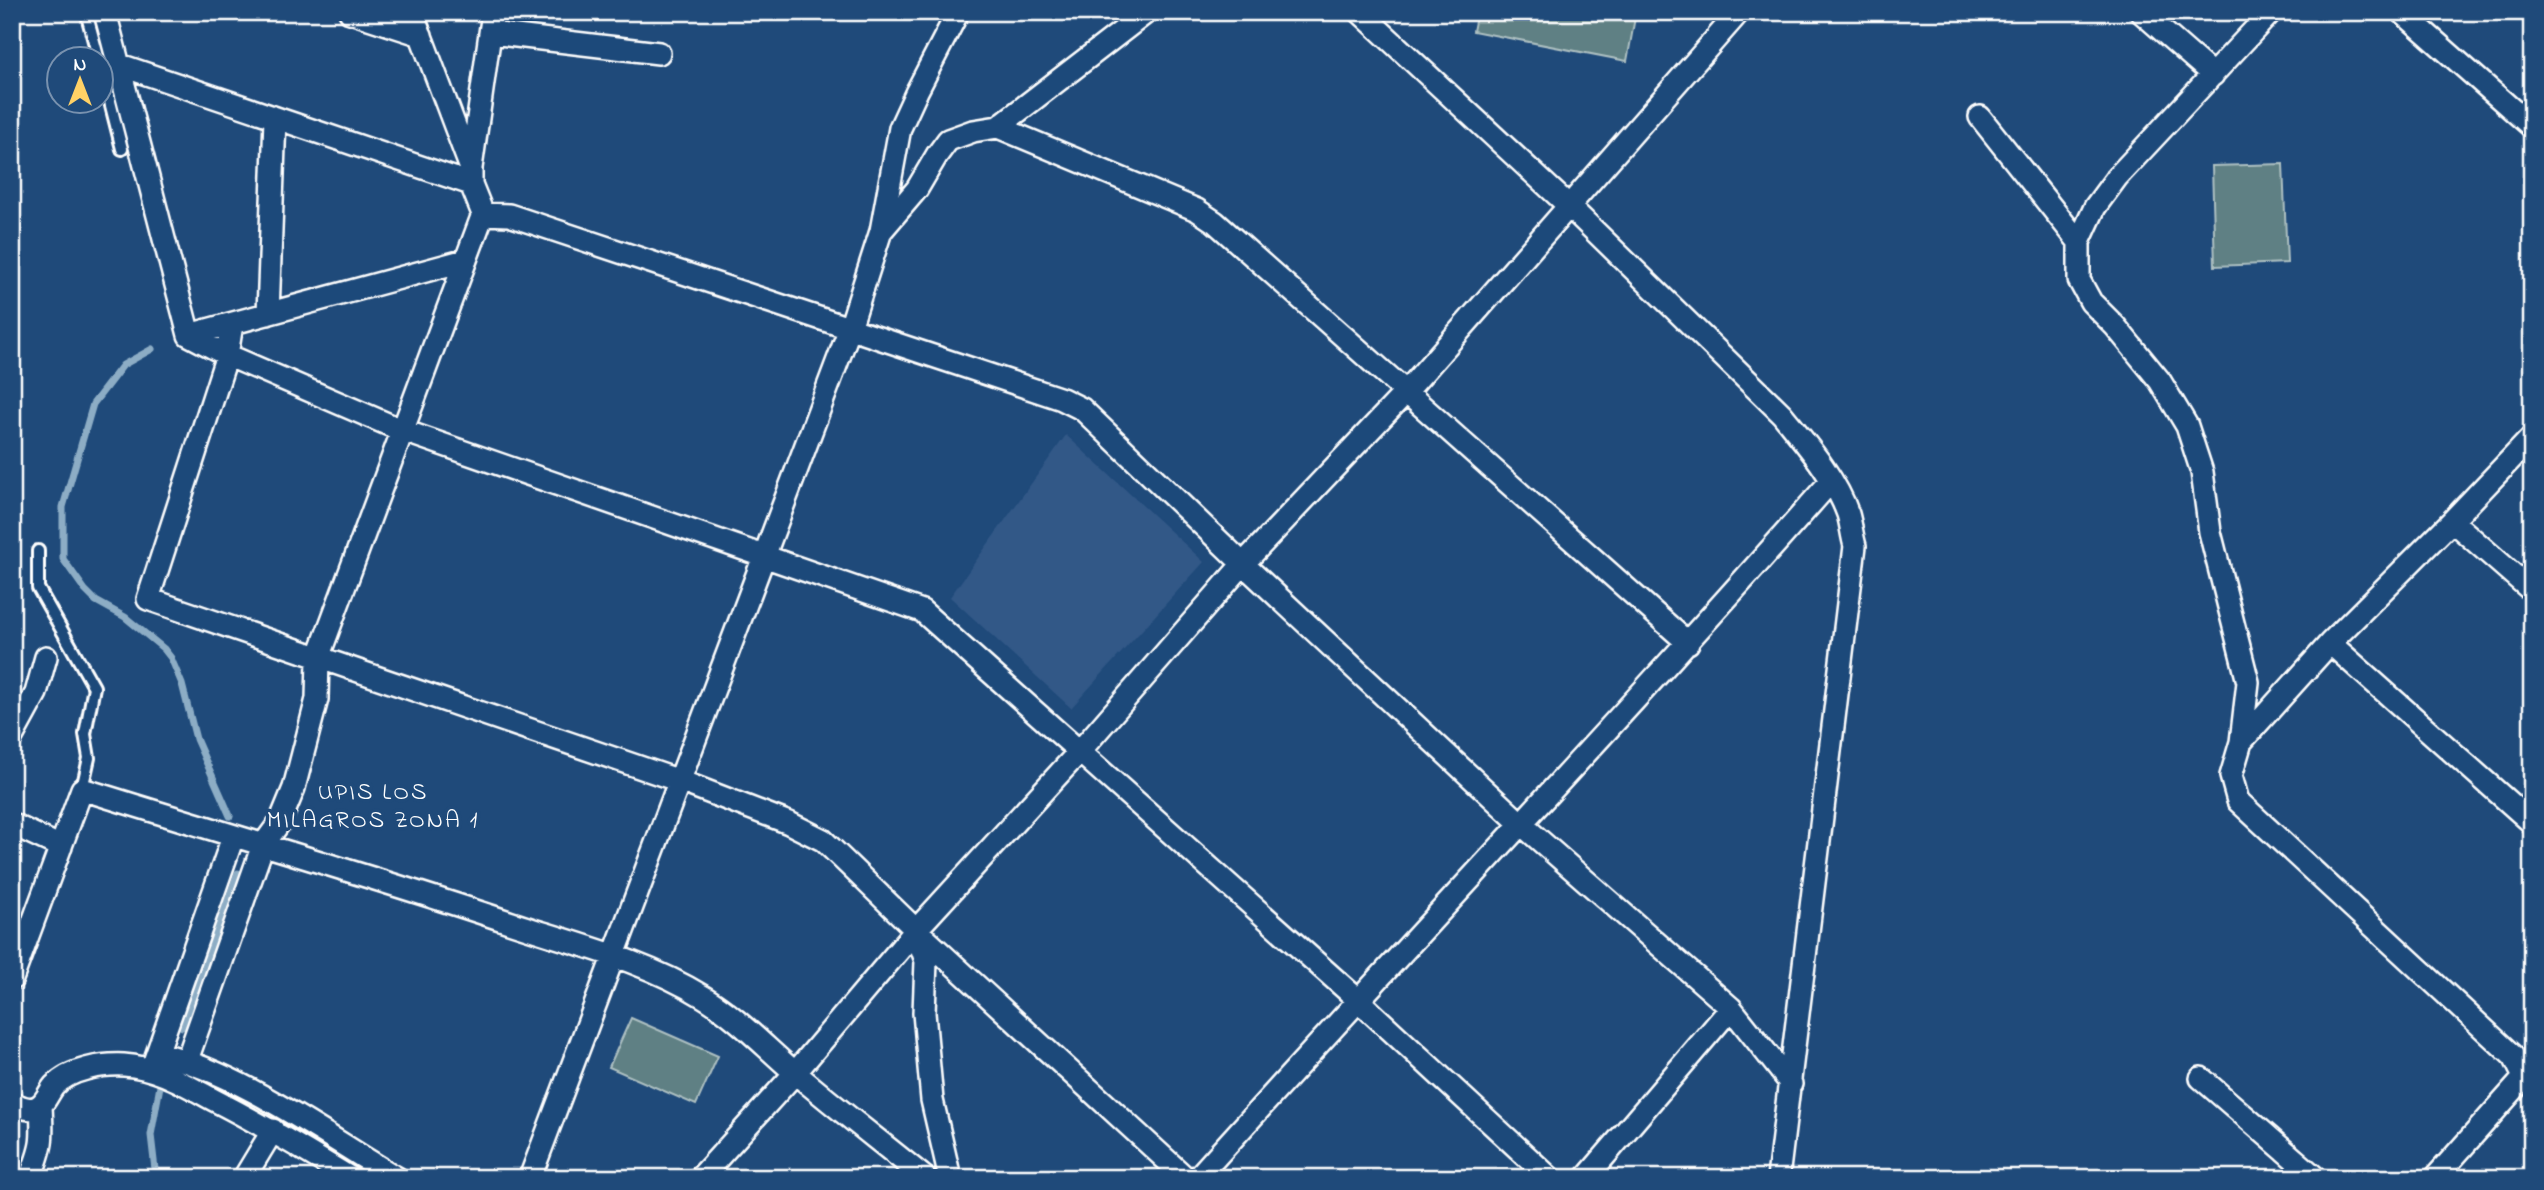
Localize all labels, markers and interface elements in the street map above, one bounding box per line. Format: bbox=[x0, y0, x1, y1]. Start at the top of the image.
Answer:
north arrow bbox=[46, 46, 116, 116]
text: N bbox=[74, 52, 87, 79]
district label: UPIS LOS MILAGROS ZONA 1 bbox=[267, 776, 479, 839]

